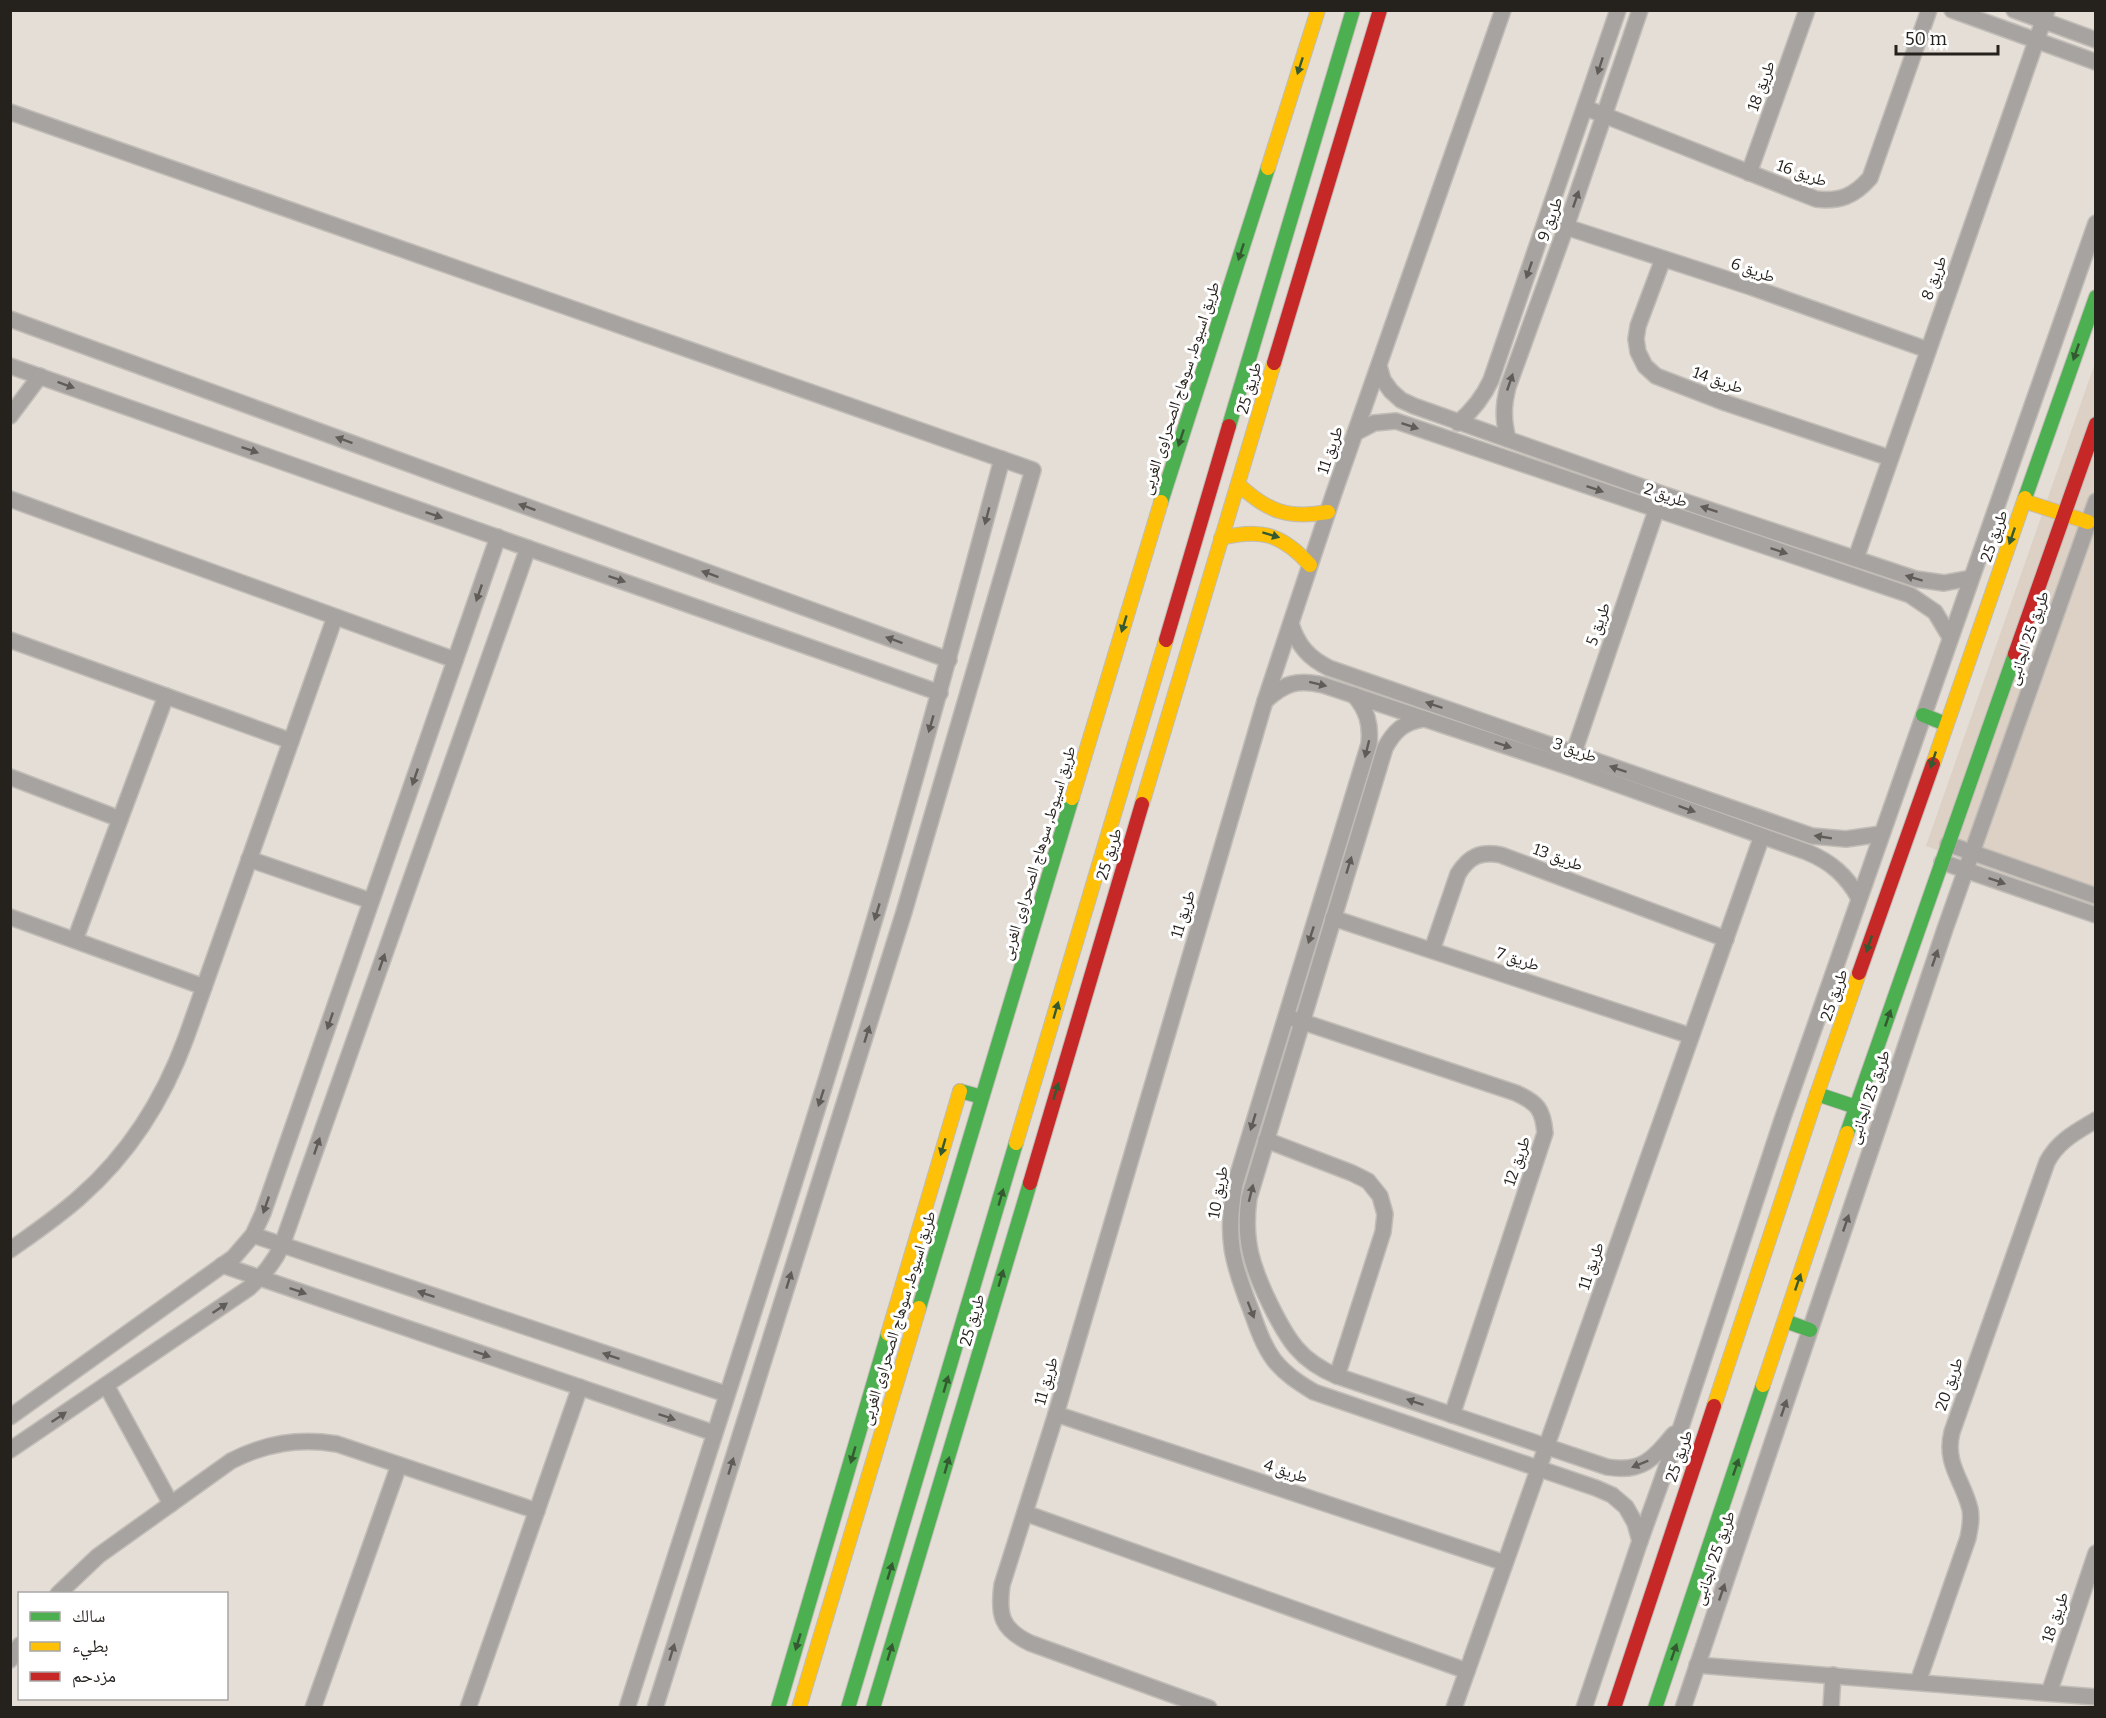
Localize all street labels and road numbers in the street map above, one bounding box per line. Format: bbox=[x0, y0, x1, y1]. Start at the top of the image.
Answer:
street label: طريق 18 bbox=[1743, 58, 1780, 114]
street label: طريق 16 bbox=[1774, 156, 1830, 191]
street label: طريق 9 bbox=[1533, 194, 1568, 244]
street label: طريق 8 bbox=[1917, 253, 1952, 303]
street label: طريق 6 bbox=[1728, 254, 1778, 287]
street label: طريق اسيوط, سوهاج الصحراوى الغربى bbox=[1136, 279, 1224, 497]
street label: طريق 25 bbox=[1233, 360, 1266, 416]
street label: طريق 14 bbox=[1690, 363, 1746, 398]
street label: طريق 11 bbox=[1313, 424, 1348, 477]
street label: طريق 2 bbox=[1641, 479, 1690, 512]
street label: طريق 25 bbox=[1976, 508, 2013, 565]
street label: طريق 25 الجانبى bbox=[2003, 588, 2054, 688]
street label: طريق 5 bbox=[1582, 600, 1615, 648]
street label: طريق 3 bbox=[1550, 734, 1599, 767]
street label: طريق اسيوط, سوهاج الصحراوى الغربى bbox=[996, 744, 1081, 963]
street label: طريق 25 bbox=[1092, 826, 1127, 883]
street label: طريق 13 bbox=[1530, 839, 1585, 876]
street label: طريق 11 bbox=[1167, 888, 1200, 940]
street label: طريق 7 bbox=[1494, 943, 1542, 976]
street label: طريق 25 bbox=[1816, 967, 1853, 1024]
street label: طريق 25 الجانبى bbox=[1844, 1047, 1895, 1147]
street label: طريق 12 bbox=[1500, 1134, 1535, 1189]
street label: طريق 10 bbox=[1204, 1164, 1233, 1220]
street label: طريق اسيوط, سوهاج الصحراوى الغربى bbox=[856, 1209, 941, 1428]
street label: طريق 11 bbox=[1574, 1240, 1609, 1293]
street label: طريق 25 bbox=[956, 1292, 989, 1348]
street label: طريق 11 bbox=[1030, 1355, 1063, 1407]
street label: طريق 20 bbox=[1931, 1355, 1968, 1413]
street label: طريق 25 bbox=[1661, 1428, 1698, 1485]
street label: طريق 4 bbox=[1261, 1455, 1310, 1488]
street label: طريق 25 الجانبى bbox=[1689, 1508, 1740, 1608]
street label: طريق 18 bbox=[2038, 1589, 2073, 1645]

